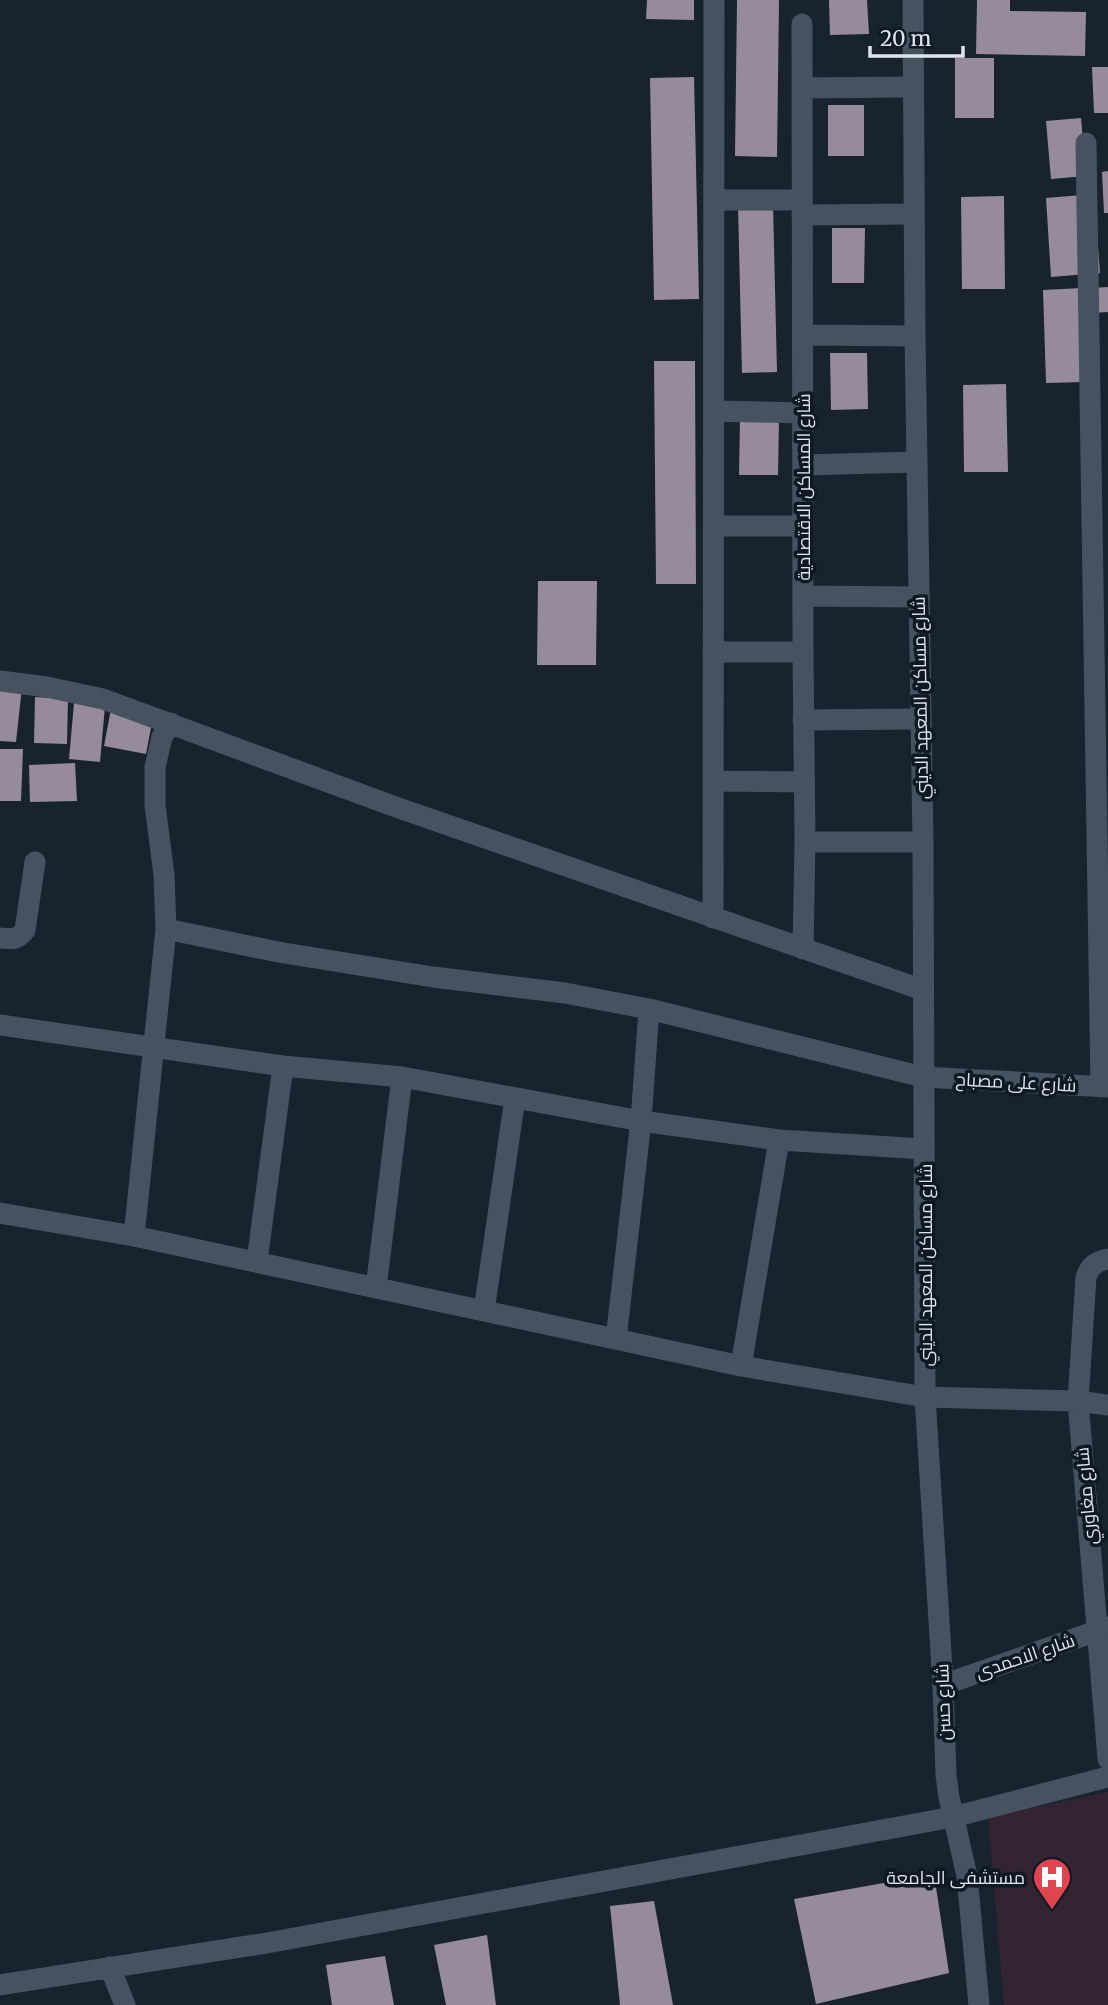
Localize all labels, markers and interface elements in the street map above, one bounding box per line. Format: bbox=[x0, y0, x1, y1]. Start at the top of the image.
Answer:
scale bar bbox=[870, 14, 963, 58]
text: 20 m bbox=[880, 25, 932, 52]
street label: شارع المساكن الاقتصادية bbox=[792, 393, 816, 581]
street label: شارع مساكن المعهد الديني bbox=[907, 596, 936, 800]
street label: شارع على مصباح bbox=[955, 1067, 1077, 1098]
street label: شارع مساكن المعهد الديني bbox=[914, 1164, 940, 1366]
street label: شارع مغاوري bbox=[1070, 1446, 1105, 1546]
street label: شارع الاحمدى bbox=[972, 1628, 1078, 1685]
street label: شارع حسن bbox=[930, 1663, 957, 1741]
hospital icon: مستشفى الجامعة bbox=[1031, 1856, 1073, 1911]
place label: مستشفى الجامعة bbox=[886, 1866, 1025, 1889]

